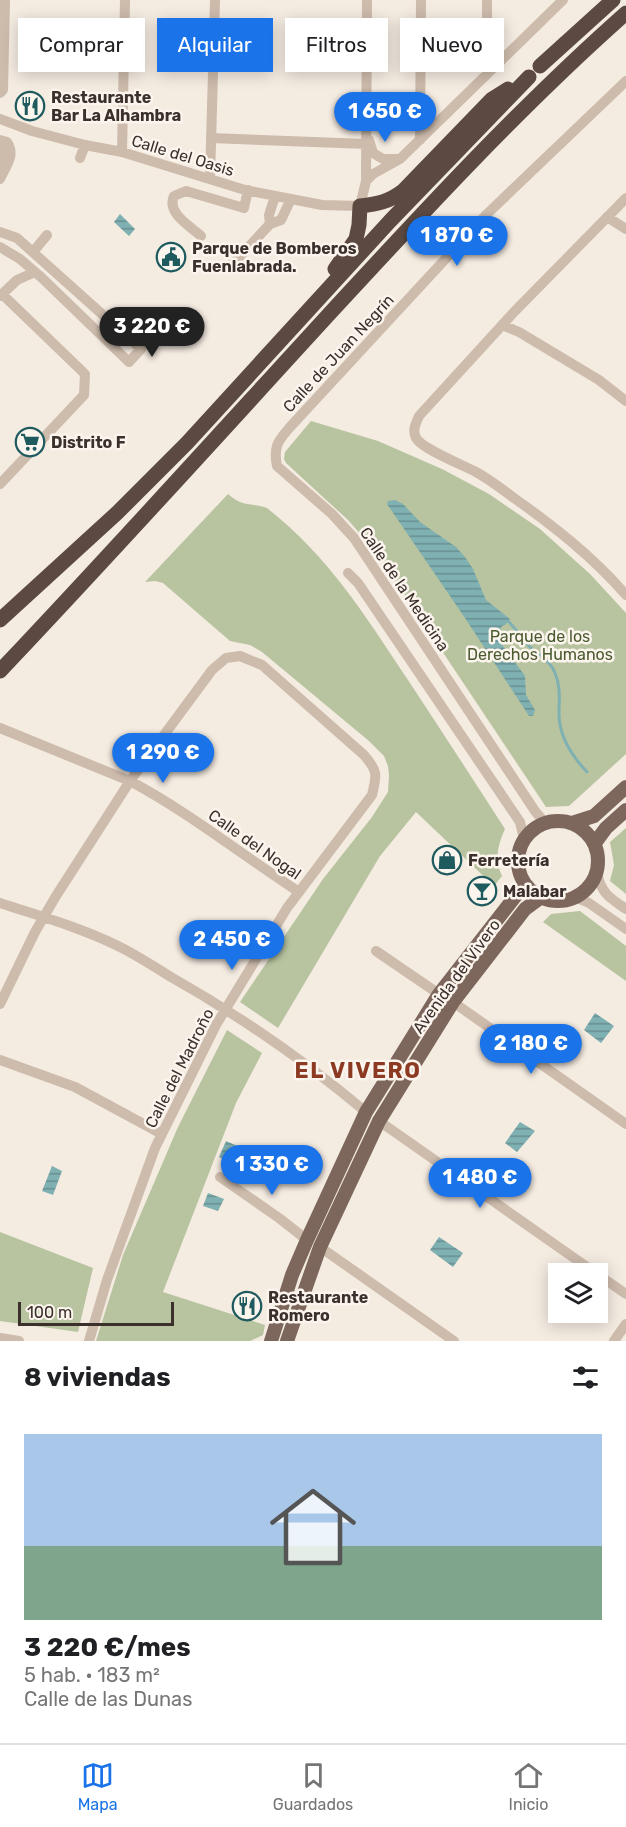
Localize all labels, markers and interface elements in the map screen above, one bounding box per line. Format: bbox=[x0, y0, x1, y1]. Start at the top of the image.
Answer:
chip: Comprar bbox=[18, 18, 145, 72]
chip: Alquilar bbox=[157, 18, 273, 72]
chip: Filtros bbox=[285, 18, 388, 72]
chip: Nuevo bbox=[400, 18, 504, 72]
place label: Restaurante Bar La Alhambra bbox=[51, 88, 181, 125]
restaurant icon: Restaurante Bar La Alhambra bbox=[14, 90, 46, 122]
pin: 1 650 € bbox=[330, 92, 440, 143]
text: 1 650 € bbox=[348, 99, 422, 123]
street label: Calle del Oasis bbox=[129, 131, 236, 180]
pin: 1 870 € bbox=[402, 216, 512, 267]
text: 1 870 € bbox=[421, 223, 493, 247]
place label: Parque de Bomberos Fuenlabrada. bbox=[192, 239, 357, 276]
public building icon: Parque de Bomberos Fuenlabrada. bbox=[155, 241, 187, 273]
street label: Calle de Juan Negrín bbox=[279, 291, 398, 416]
pin: 3 220 € bbox=[97, 307, 207, 358]
text: 3 220 € bbox=[114, 314, 191, 338]
supermarket icon: Distrito F bbox=[14, 426, 46, 458]
place label: Distrito F bbox=[51, 433, 126, 452]
street label: Calle de la Medicina bbox=[356, 524, 453, 655]
park label: Parque de los Derechos Humanos bbox=[467, 627, 613, 664]
pin: 1 290 € bbox=[108, 733, 218, 784]
text: 1 290 € bbox=[126, 740, 200, 764]
street label: Calle del Nogal bbox=[205, 805, 305, 883]
shop icon: Ferretería bbox=[431, 844, 463, 876]
place label: Ferretería bbox=[468, 851, 549, 870]
bar icon: Malabar bbox=[466, 875, 498, 907]
place label: Malabar bbox=[503, 882, 567, 901]
street label: Avenida del Vivero bbox=[409, 916, 504, 1037]
pin: 2 450 € bbox=[177, 920, 287, 971]
text: 2 450 € bbox=[193, 927, 271, 951]
street label: Calle del Madroño bbox=[141, 1005, 218, 1131]
pin: 2 180 € bbox=[476, 1024, 586, 1075]
text: 2 180 € bbox=[494, 1031, 568, 1055]
district label: EL VIVERO bbox=[295, 1057, 421, 1084]
pin: 1 330 € bbox=[217, 1145, 327, 1196]
text: 1 330 € bbox=[235, 1152, 309, 1176]
pin: 1 480 € bbox=[425, 1158, 535, 1209]
text: 1 480 € bbox=[443, 1165, 517, 1189]
map controls bbox=[548, 1263, 608, 1323]
button: layers bbox=[548, 1263, 608, 1323]
place label: Restaurante Romero bbox=[268, 1288, 368, 1325]
restaurant icon: Restaurante Romero bbox=[231, 1290, 263, 1322]
scale bar bbox=[18, 1299, 174, 1326]
text: 100 m bbox=[27, 1303, 72, 1322]
icon: filters bbox=[569, 1361, 602, 1394]
text: 8 viviendas bbox=[24, 1362, 171, 1393]
icon: home bbox=[259, 1473, 367, 1581]
text: 3 220 €/mes bbox=[24, 1632, 191, 1663]
text: 5 hab. · 183 m² bbox=[24, 1663, 160, 1687]
text: Calle de las Dunas bbox=[24, 1687, 192, 1711]
tab: Mapa bbox=[78, 1759, 118, 1814]
tab: Guardados bbox=[273, 1759, 353, 1814]
tab: Inicio bbox=[509, 1759, 548, 1814]

